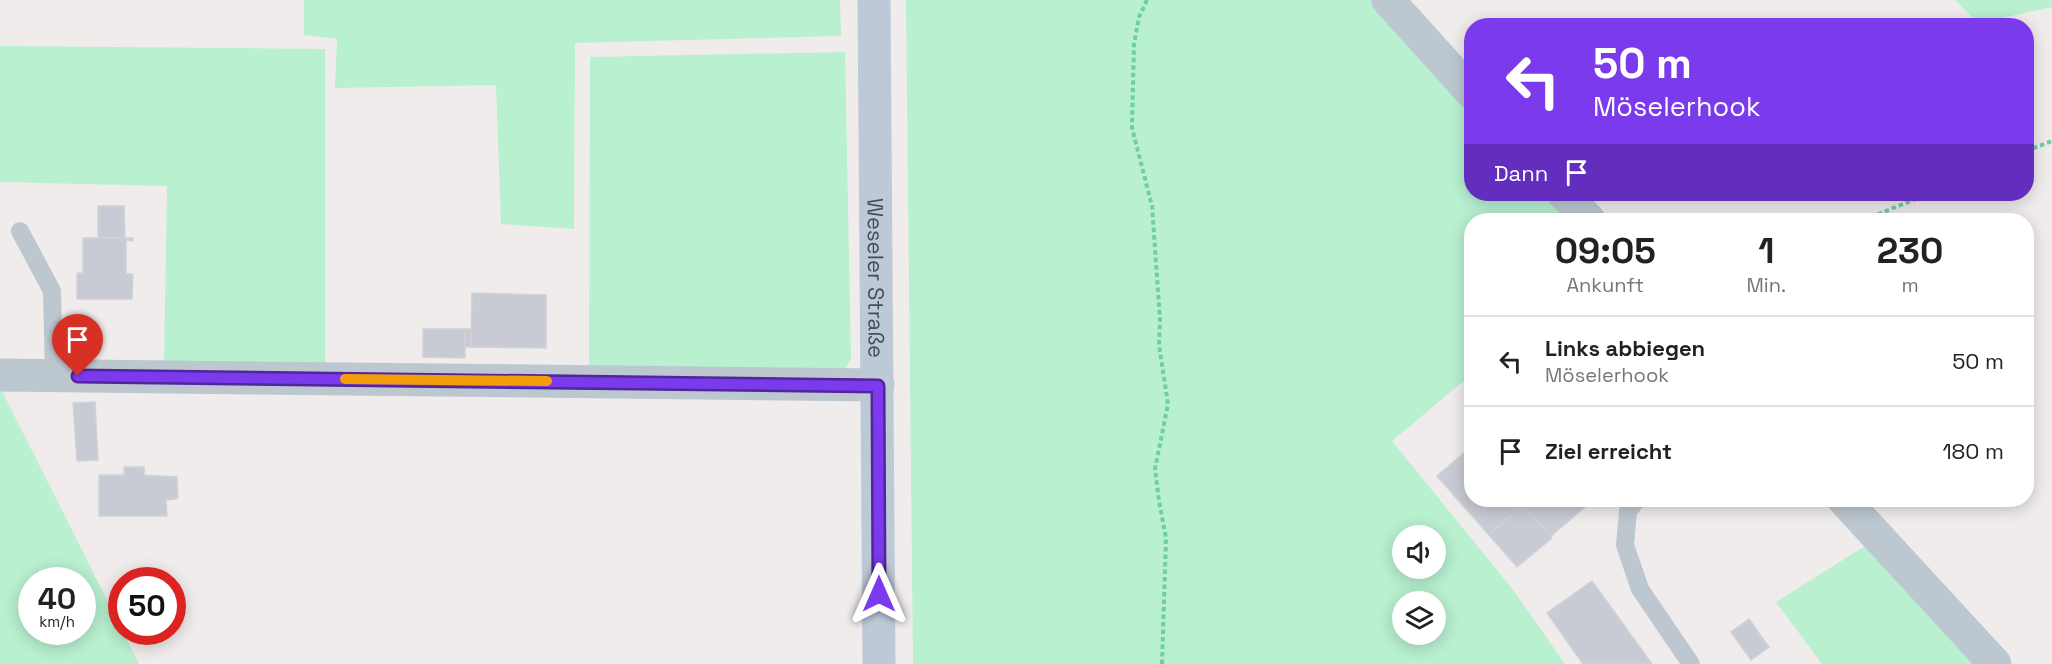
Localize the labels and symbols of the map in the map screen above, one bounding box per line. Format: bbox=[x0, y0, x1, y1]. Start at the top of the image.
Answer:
street label: Weseler Straße bbox=[861, 198, 891, 358]
pin bbox=[52, 314, 103, 376]
position arrow bbox=[847, 562, 911, 626]
speed limit sign: 50 bbox=[108, 567, 186, 645]

